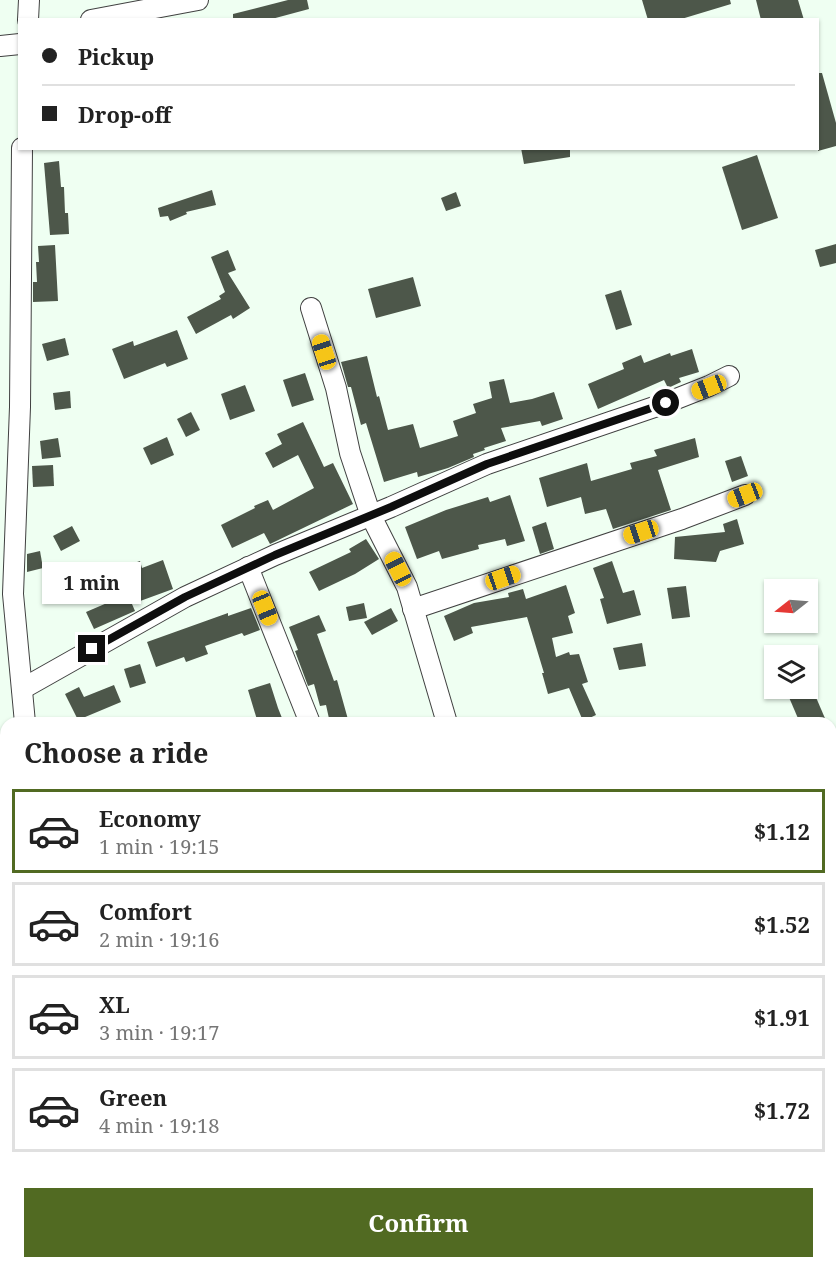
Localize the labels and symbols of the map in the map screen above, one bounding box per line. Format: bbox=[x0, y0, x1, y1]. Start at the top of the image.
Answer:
car bbox=[310, 332, 338, 372]
car bbox=[689, 372, 729, 402]
route start bbox=[652, 389, 679, 416]
car bbox=[725, 480, 765, 510]
car bbox=[621, 518, 661, 546]
car bbox=[382, 549, 414, 589]
callout: 1 min bbox=[42, 562, 142, 604]
car bbox=[483, 564, 523, 592]
north arrow bbox=[764, 579, 818, 633]
car bbox=[250, 588, 280, 628]
route end bbox=[78, 635, 105, 662]

